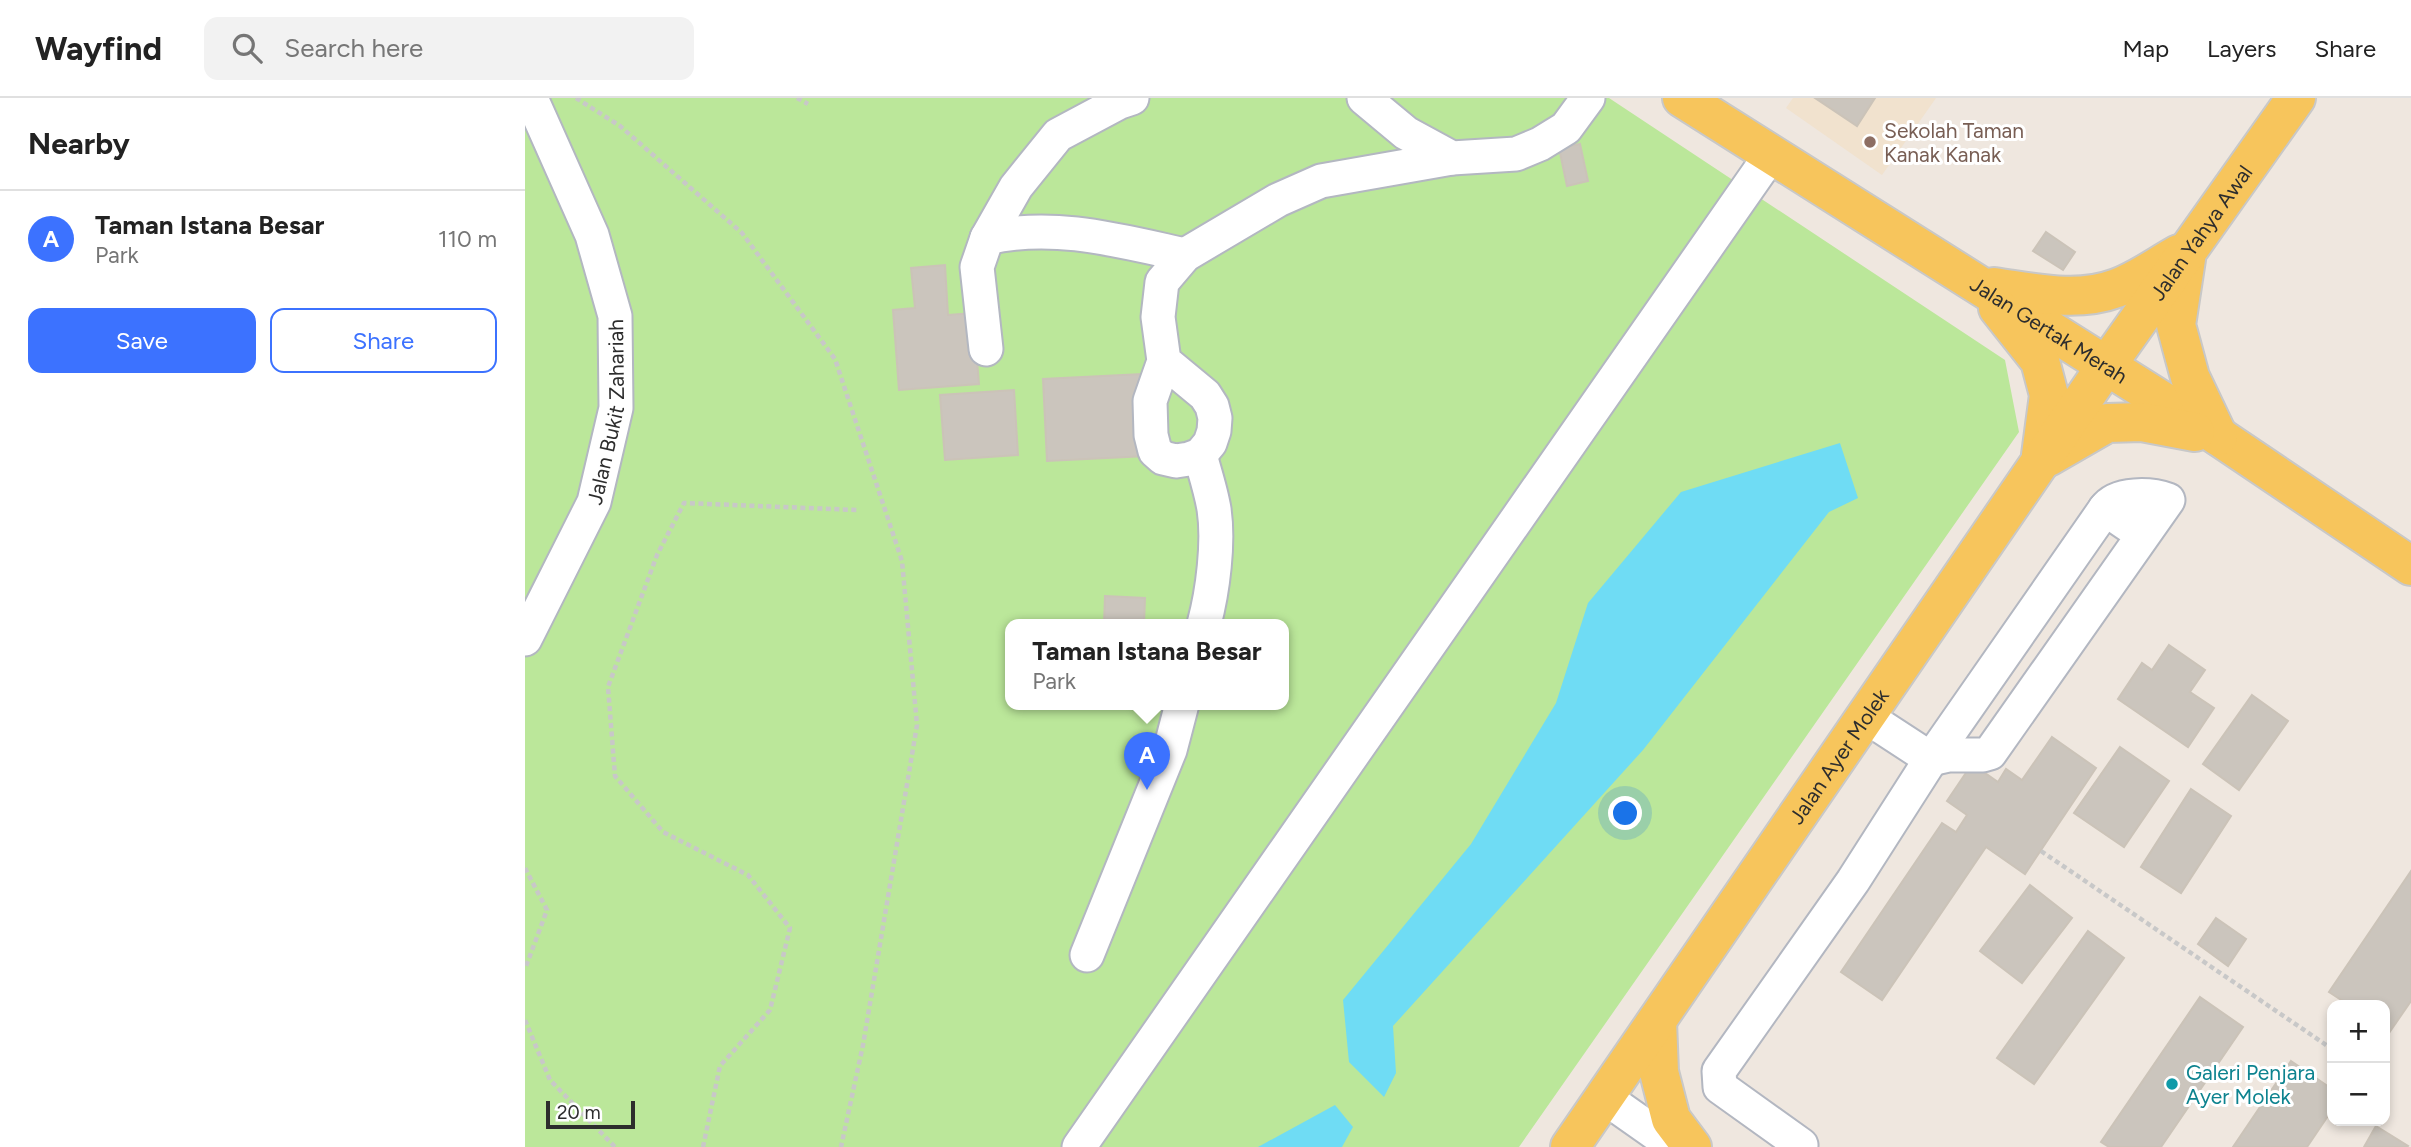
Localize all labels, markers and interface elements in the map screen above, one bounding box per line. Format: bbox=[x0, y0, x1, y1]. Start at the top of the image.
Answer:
search box bbox=[204, 17, 694, 80]
text: Wayfind bbox=[35, 29, 162, 68]
icon: search bbox=[228, 29, 266, 67]
text: Search here bbox=[284, 32, 423, 64]
text: Map bbox=[2122, 34, 2169, 63]
text: Layers bbox=[2207, 34, 2276, 63]
text: Share bbox=[2314, 34, 2376, 63]
place label: Sekolah Taman Kanak Kanak bbox=[1884, 118, 2024, 167]
text: Nearby bbox=[28, 125, 130, 162]
marker: Sekolah Taman Kanak Kanak bbox=[1862, 134, 1878, 150]
street label: Jalan Yahya Awal bbox=[2144, 160, 2257, 305]
text: Taman Istana Besar bbox=[95, 209, 324, 241]
text: A bbox=[43, 225, 59, 253]
text: 110 m bbox=[438, 225, 497, 253]
text: Park bbox=[95, 241, 139, 269]
street label: Jalan Gertak Merah bbox=[1966, 271, 2132, 388]
button: Save bbox=[28, 308, 256, 373]
button: Share bbox=[270, 308, 497, 373]
street label: Jalan Bukit Zahariah bbox=[581, 319, 629, 507]
popup bbox=[1005, 619, 1289, 710]
text: Taman Istana Besar bbox=[1032, 635, 1262, 667]
text: Park bbox=[1032, 667, 1076, 695]
street label: Jalan Ayer Molek bbox=[1783, 683, 1894, 829]
pin: A bbox=[1124, 732, 1170, 790]
your location bbox=[1608, 796, 1642, 830]
map controls bbox=[2327, 1000, 2390, 1126]
button: + bbox=[2327, 1000, 2390, 1063]
place label: Galeri Penjara Ayer Molek bbox=[2186, 1060, 2315, 1109]
button: − bbox=[2327, 1063, 2390, 1126]
marker: Galeri Penjara Ayer Molek bbox=[2164, 1076, 2180, 1092]
scale bar bbox=[546, 1098, 635, 1130]
text: 20 m bbox=[557, 1101, 601, 1124]

